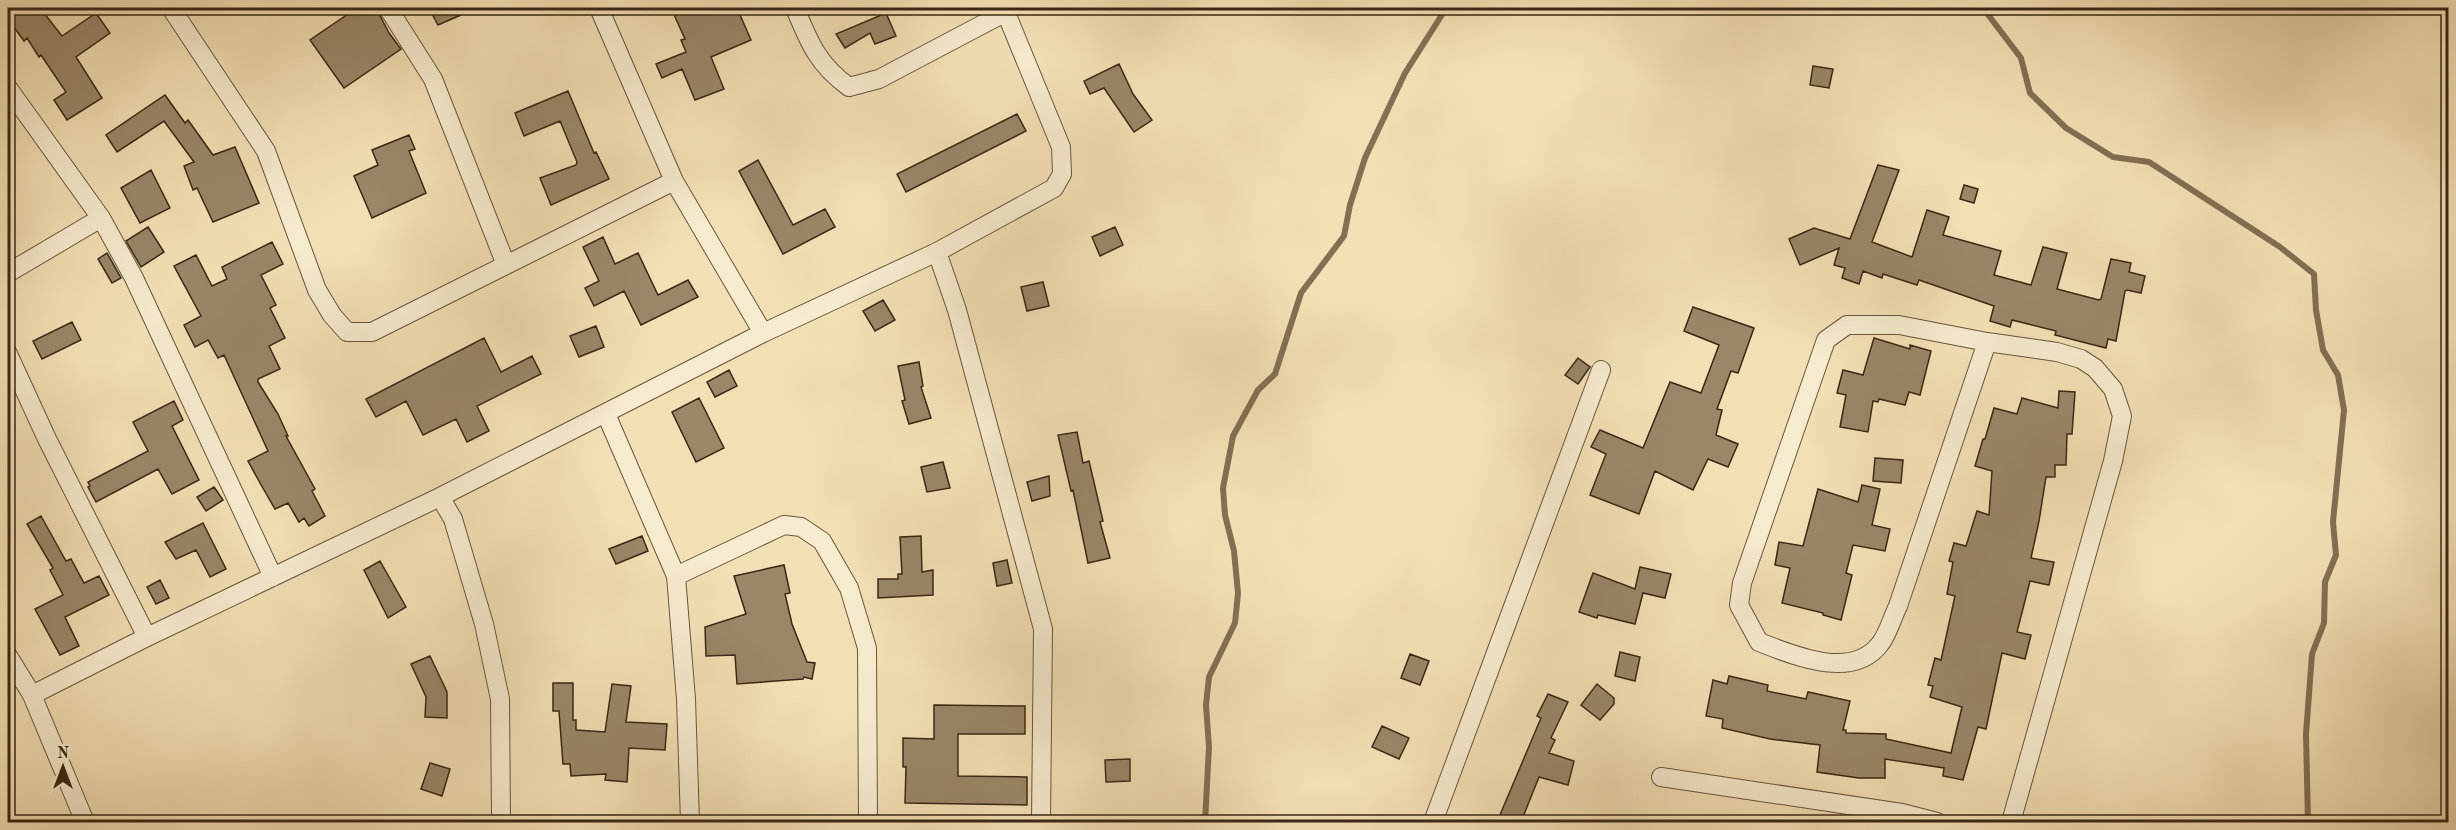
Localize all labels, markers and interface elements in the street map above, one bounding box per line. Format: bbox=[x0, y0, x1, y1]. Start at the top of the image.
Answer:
north arrow bbox=[33, 737, 93, 797]
text: N bbox=[57, 746, 70, 762]

